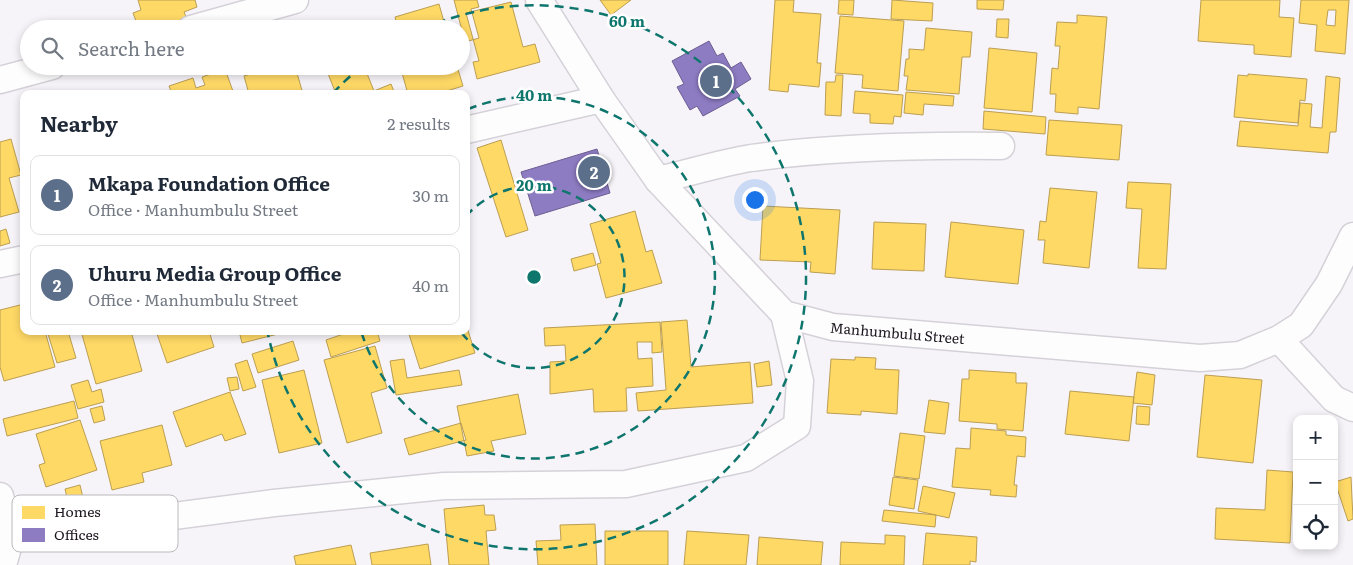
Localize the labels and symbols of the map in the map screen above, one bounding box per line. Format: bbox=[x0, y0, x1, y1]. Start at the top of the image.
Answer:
text: 60 m bbox=[609, 9, 645, 32]
pin: 1 bbox=[700, 62, 732, 100]
text: 40 m bbox=[516, 83, 552, 106]
pin: 2 bbox=[578, 153, 610, 191]
text: 20 m bbox=[516, 173, 552, 196]
your location bbox=[742, 187, 768, 213]
centre of rings bbox=[525, 268, 543, 286]
street label: Manhumbulu Street bbox=[829, 317, 966, 348]
legend bbox=[12, 495, 178, 552]
text: Homes bbox=[54, 501, 101, 521]
text: Offices bbox=[54, 524, 99, 544]

